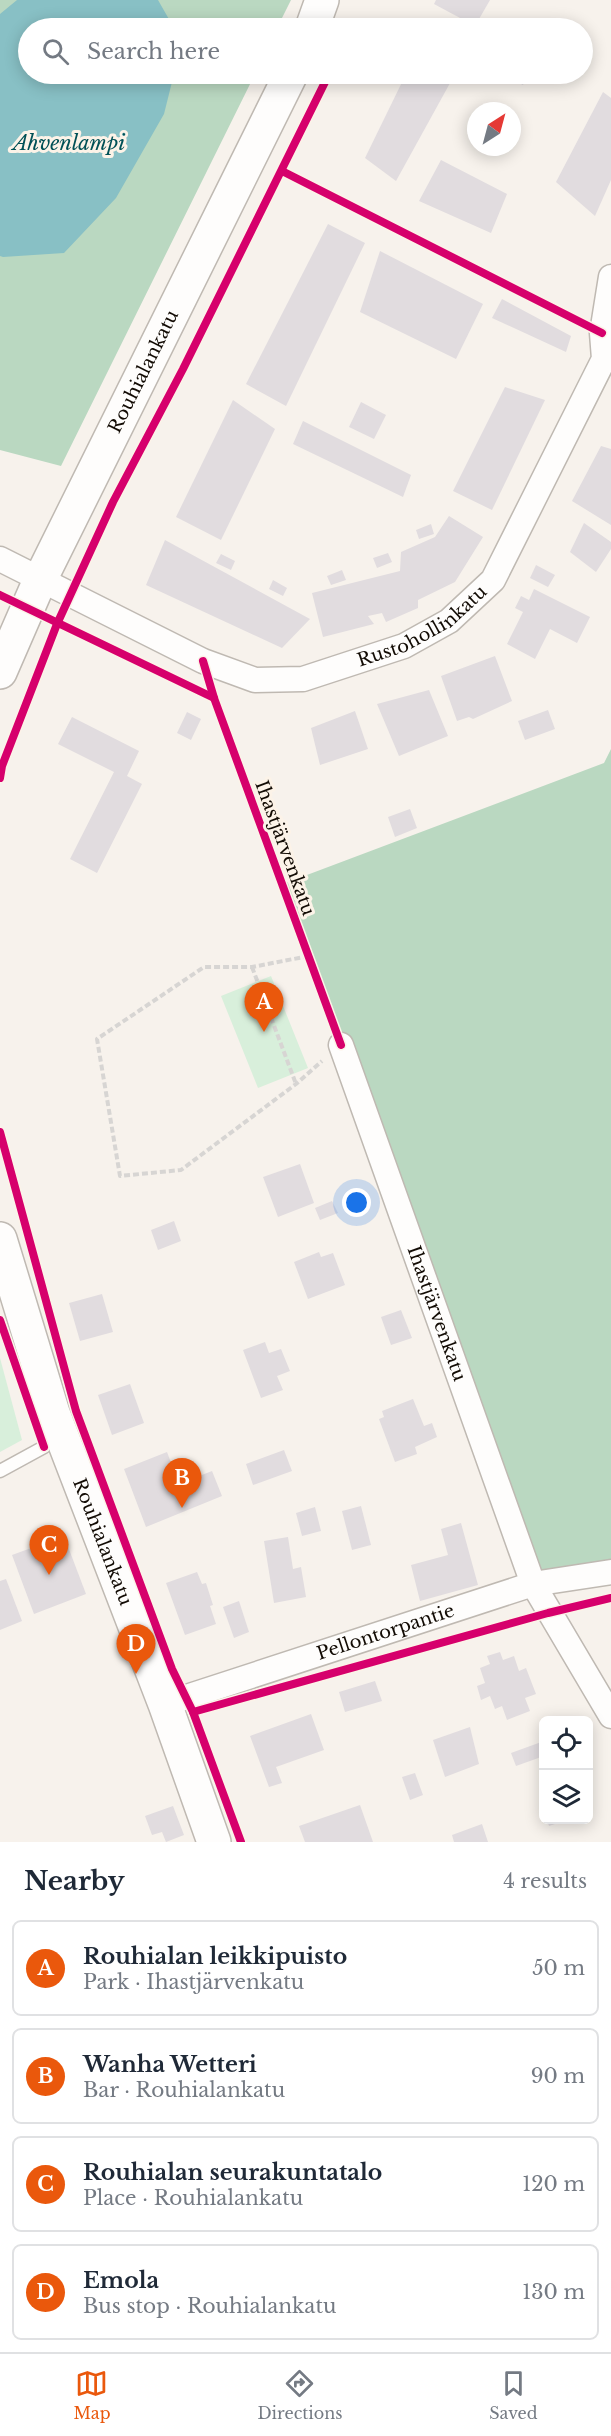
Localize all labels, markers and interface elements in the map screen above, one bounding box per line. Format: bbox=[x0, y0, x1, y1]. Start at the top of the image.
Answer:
search box bbox=[18, 18, 593, 84]
icon: search bbox=[39, 35, 72, 68]
text: Search here bbox=[87, 38, 220, 65]
north arrow bbox=[467, 102, 521, 156]
water label: Ahvenlampi bbox=[10, 131, 125, 155]
street label: Rouhialankatu bbox=[104, 306, 183, 437]
street label: Rustohollinkatu bbox=[354, 581, 491, 672]
street label: Ihastjärvenkatu bbox=[250, 777, 320, 919]
pin: A bbox=[244, 982, 284, 1032]
your location bbox=[342, 1188, 371, 1217]
street label: Ihastjärvenkatu bbox=[402, 1243, 471, 1384]
pin: B bbox=[162, 1458, 201, 1508]
street label: Rouhialankatu bbox=[68, 1475, 137, 1609]
pin: C bbox=[29, 1526, 68, 1575]
street label: Pellontorpantie bbox=[314, 1599, 457, 1665]
pin: D bbox=[116, 1624, 156, 1674]
map controls bbox=[539, 1716, 593, 1824]
button: locate bbox=[539, 1716, 593, 1770]
button: layers bbox=[539, 1770, 593, 1824]
text: Nearby bbox=[24, 1865, 125, 1897]
text: 4 results bbox=[503, 1869, 587, 1893]
text: Rouhialan leikkipuisto bbox=[83, 1943, 347, 1970]
text: A bbox=[37, 1956, 54, 1980]
text: 50 m bbox=[532, 1956, 585, 1980]
text: Park · Ihastjärvenkatu bbox=[83, 1970, 304, 1994]
text: Wanha Wetteri bbox=[83, 2051, 257, 2078]
text: B bbox=[38, 2064, 53, 2088]
text: 90 m bbox=[531, 2064, 585, 2088]
text: Bar · Rouhialankatu bbox=[83, 2078, 285, 2102]
text: Rouhialan seurakuntatalo bbox=[83, 2159, 382, 2186]
text: C bbox=[37, 2172, 54, 2196]
text: 120 m bbox=[522, 2172, 585, 2196]
text: Place · Rouhialankatu bbox=[83, 2186, 303, 2210]
text: Emola bbox=[83, 2267, 159, 2294]
text: D bbox=[36, 2280, 55, 2304]
text: 130 m bbox=[522, 2280, 585, 2304]
text: Bus stop · Rouhialankatu bbox=[83, 2294, 336, 2318]
tab: Map bbox=[73, 2367, 111, 2423]
tab: Directions bbox=[257, 2367, 342, 2423]
tab: Saved bbox=[489, 2367, 538, 2423]

